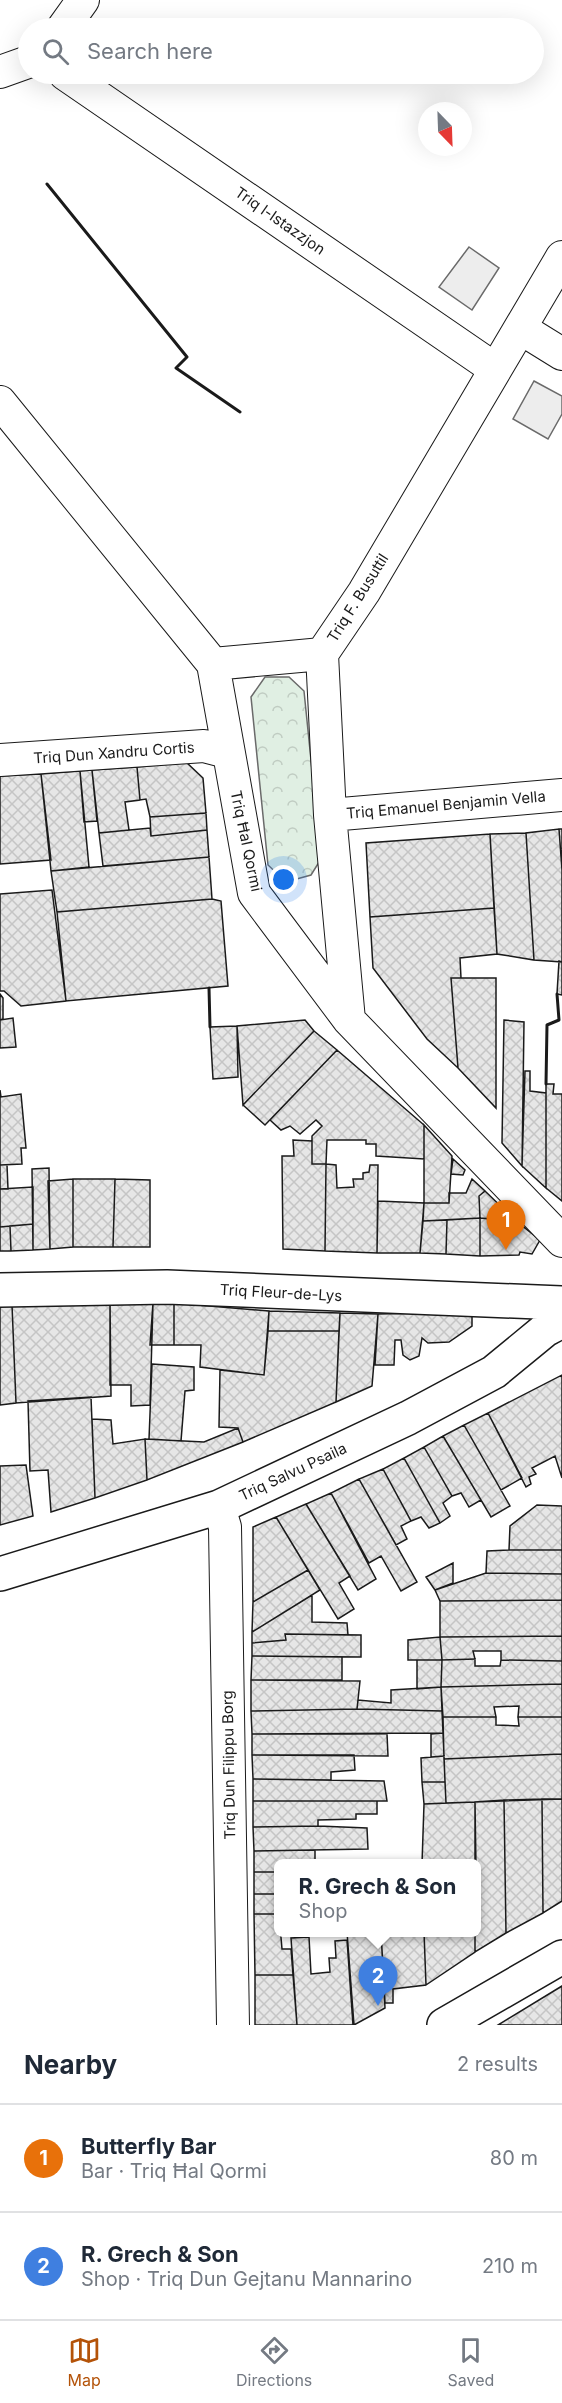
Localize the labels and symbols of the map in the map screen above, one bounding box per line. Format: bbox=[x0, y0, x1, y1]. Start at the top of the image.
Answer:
north arrow bbox=[418, 102, 472, 156]
street label: Triq l-Istazzjon bbox=[232, 182, 329, 259]
street label: Triq F. Busuttil bbox=[323, 550, 392, 646]
street label: Triq Dun Xandru Cortis bbox=[33, 737, 195, 768]
street label: Triq Emanuel Benjamin Vella bbox=[346, 786, 546, 823]
street label: Triq Ħal Qormi bbox=[227, 789, 266, 893]
your location bbox=[269, 865, 298, 894]
pin: 1 bbox=[486, 1200, 526, 1250]
street label: Triq Fleur-de-Lys bbox=[219, 1280, 343, 1305]
street label: Triq Salvu Psaila bbox=[236, 1438, 350, 1505]
street label: Triq Dun Filippu Borg bbox=[218, 1690, 239, 1840]
pin: 2 bbox=[358, 1956, 398, 2006]

